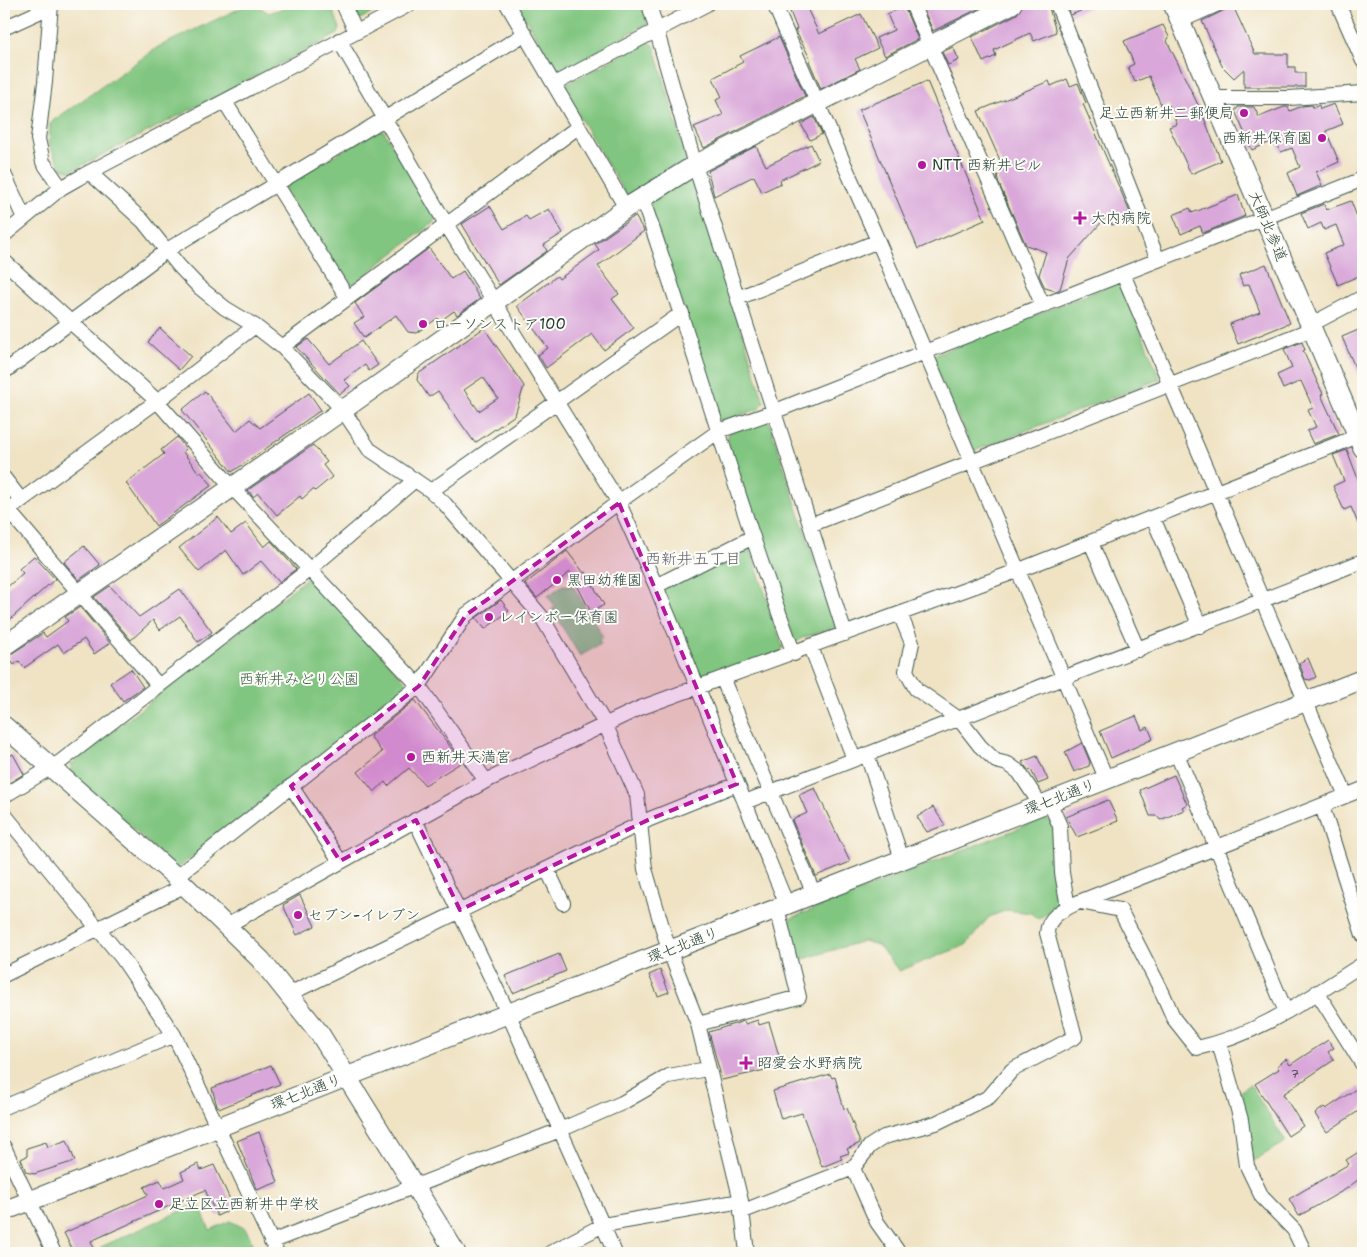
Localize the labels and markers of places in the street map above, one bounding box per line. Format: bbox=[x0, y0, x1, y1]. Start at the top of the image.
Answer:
place label: 足立西新井二郵便局 bbox=[1099, 103, 1234, 123]
marker: 足立西新井二郵便局 bbox=[1238, 107, 1250, 119]
place label: 西新井保育園 bbox=[1222, 128, 1312, 148]
marker: 西新井保育園 bbox=[1316, 132, 1328, 144]
place label: NTT 西新井ビル bbox=[932, 155, 1042, 175]
marker: NTT 西新井ビル bbox=[916, 159, 928, 171]
place label: 大内病院 bbox=[1091, 208, 1151, 228]
marker: 大内病院 bbox=[1073, 211, 1087, 225]
place label: ローソンストア100 bbox=[433, 314, 566, 334]
marker: ローソンストア100 bbox=[417, 318, 429, 330]
place label: 黒田幼稚園 bbox=[567, 570, 642, 590]
marker: 黒田幼稚園 bbox=[551, 574, 563, 586]
place label: レインボー保育園 bbox=[499, 607, 618, 627]
marker: レインボー保育園 bbox=[483, 611, 495, 623]
place label: 西新井天満宮 bbox=[421, 747, 511, 767]
marker: 西新井天満宮 bbox=[405, 751, 417, 763]
place label: セブン-イレブン bbox=[308, 905, 420, 925]
marker: セブン-イレブン bbox=[292, 909, 304, 921]
place label: 昭愛会水野病院 bbox=[757, 1053, 862, 1073]
marker: 昭愛会水野病院 bbox=[739, 1056, 753, 1070]
place label: 足立区立西新井中学校 bbox=[169, 1194, 319, 1214]
marker: 足立区立西新井中学校 bbox=[153, 1198, 165, 1210]

